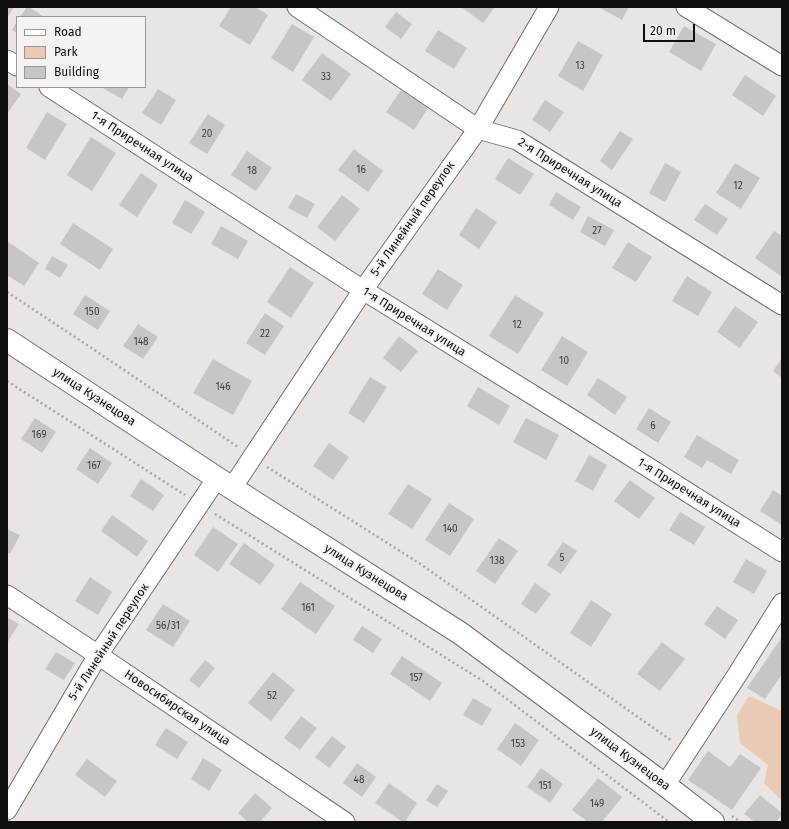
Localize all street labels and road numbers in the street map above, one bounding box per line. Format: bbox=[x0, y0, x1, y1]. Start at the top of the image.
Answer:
street label: 1-я Приречная улица bbox=[88, 108, 196, 186]
street label: 2-я Приречная улица bbox=[515, 135, 625, 211]
street label: 5-й Линейный переулок bbox=[368, 159, 458, 279]
street label: 1-я Приречная улица bbox=[360, 284, 468, 360]
street label: улица Кузнецова bbox=[50, 365, 138, 429]
street label: 1-я Приречная улица bbox=[635, 455, 743, 531]
street label: улица Кузнецова bbox=[321, 541, 411, 605]
street label: 5-й Линейный переулок bbox=[66, 581, 152, 703]
street label: Новосибирская улица bbox=[121, 667, 233, 749]
street label: улица Кузнецова bbox=[587, 724, 673, 794]

